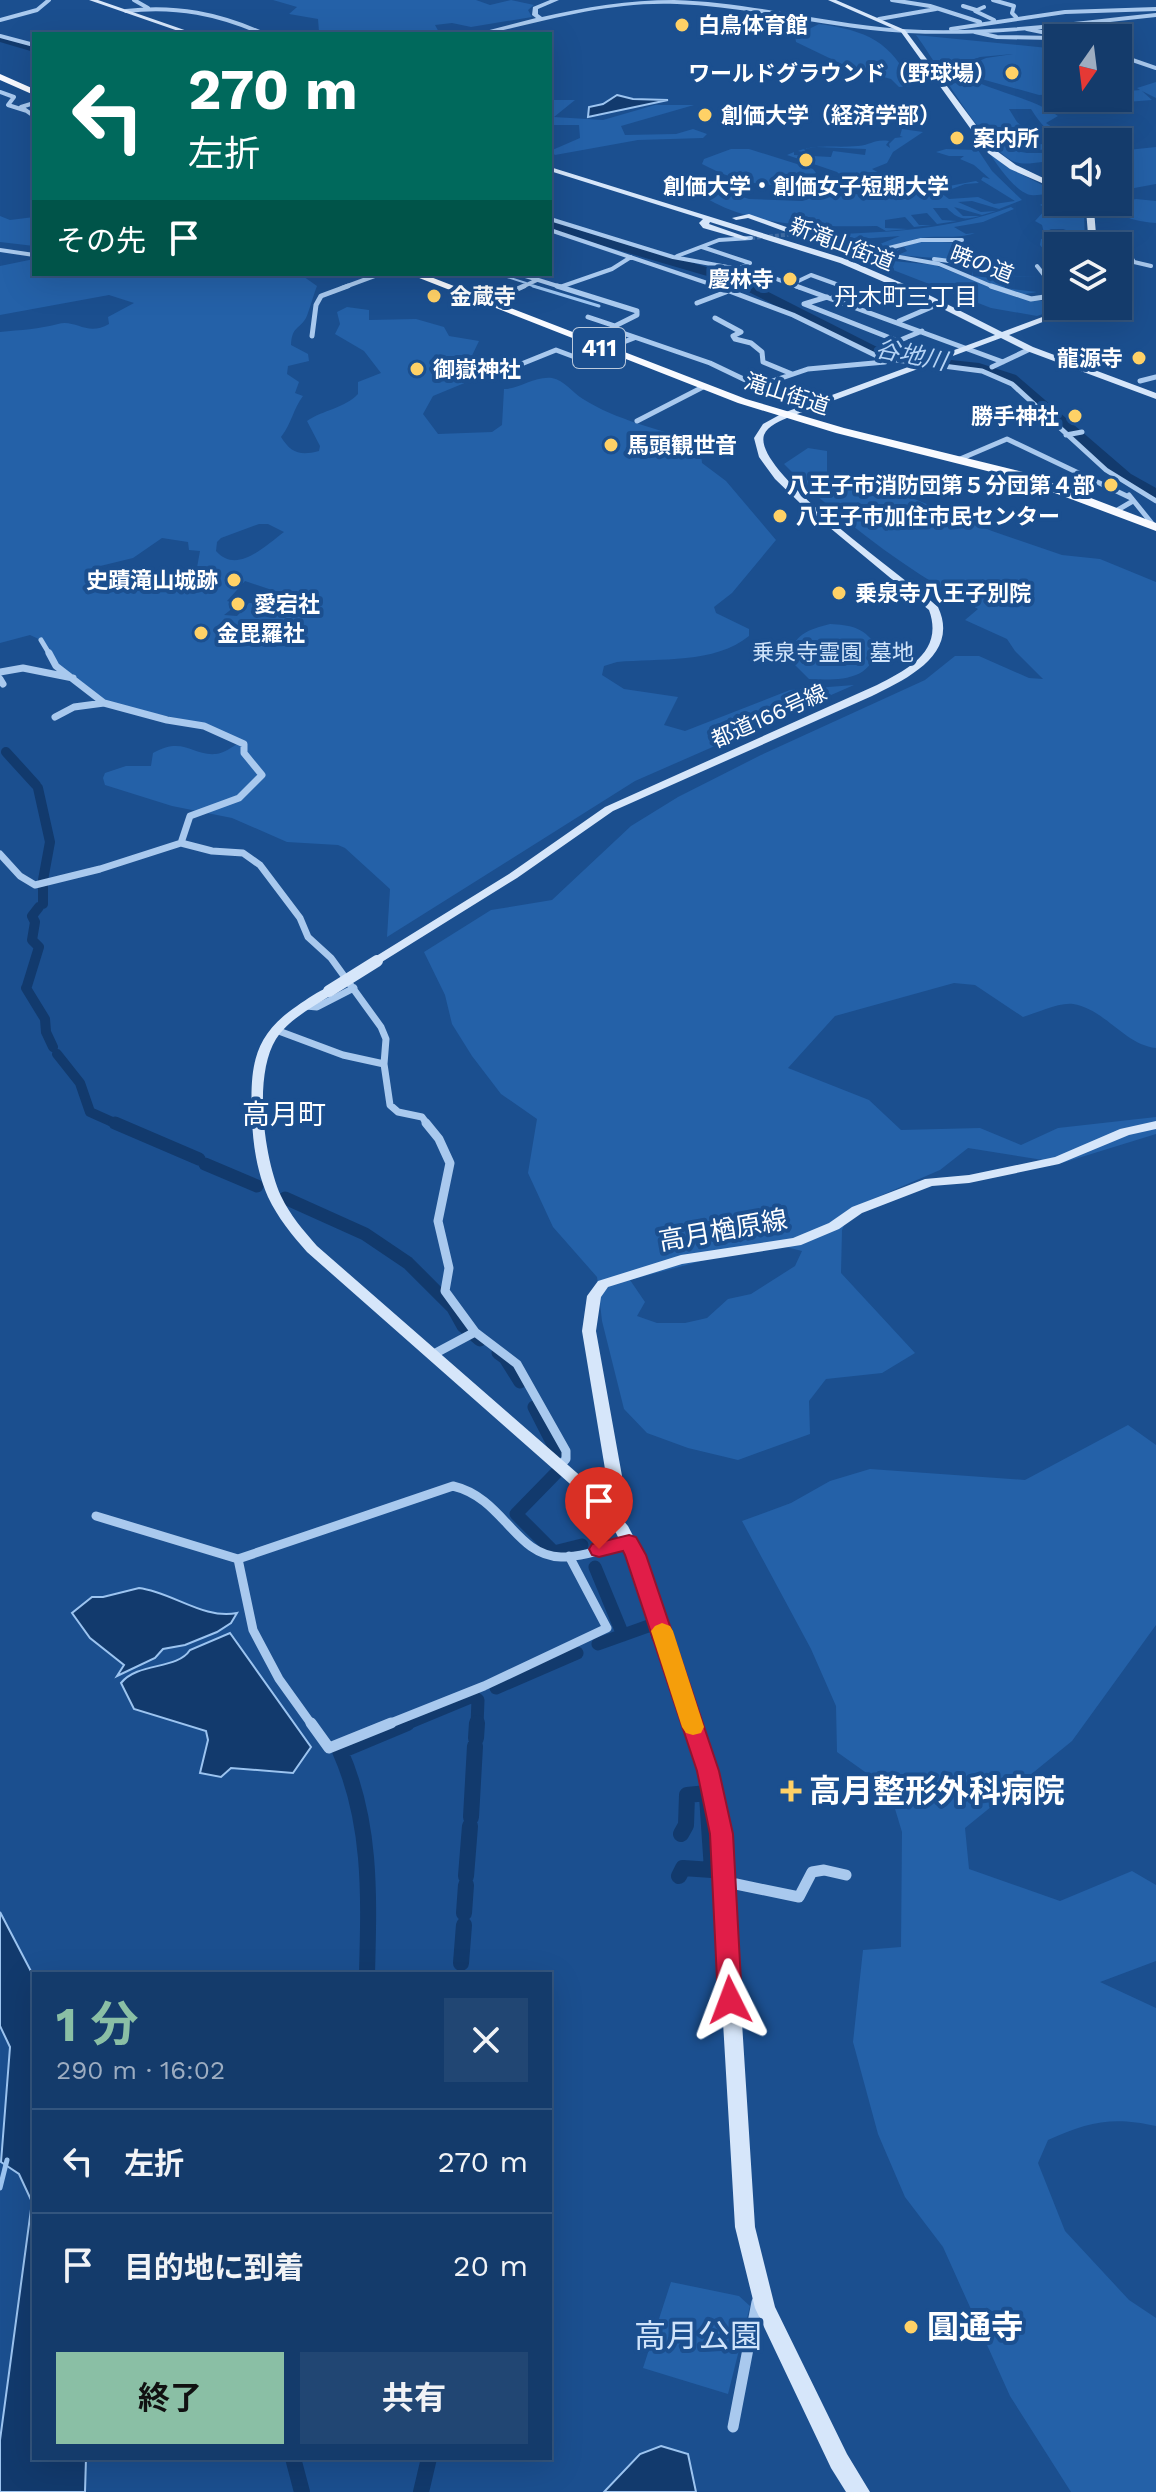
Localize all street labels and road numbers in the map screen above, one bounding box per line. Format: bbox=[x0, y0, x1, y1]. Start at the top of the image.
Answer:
street label: 新滝山街道 bbox=[786, 213, 898, 275]
street label: 暁の道 bbox=[947, 241, 1017, 287]
road number: 411 bbox=[573, 328, 625, 368]
street label: 滝山街道 bbox=[741, 369, 833, 419]
street label: 都道166号線 bbox=[708, 679, 830, 753]
street label: 高月楢原線 bbox=[656, 1204, 790, 1256]

